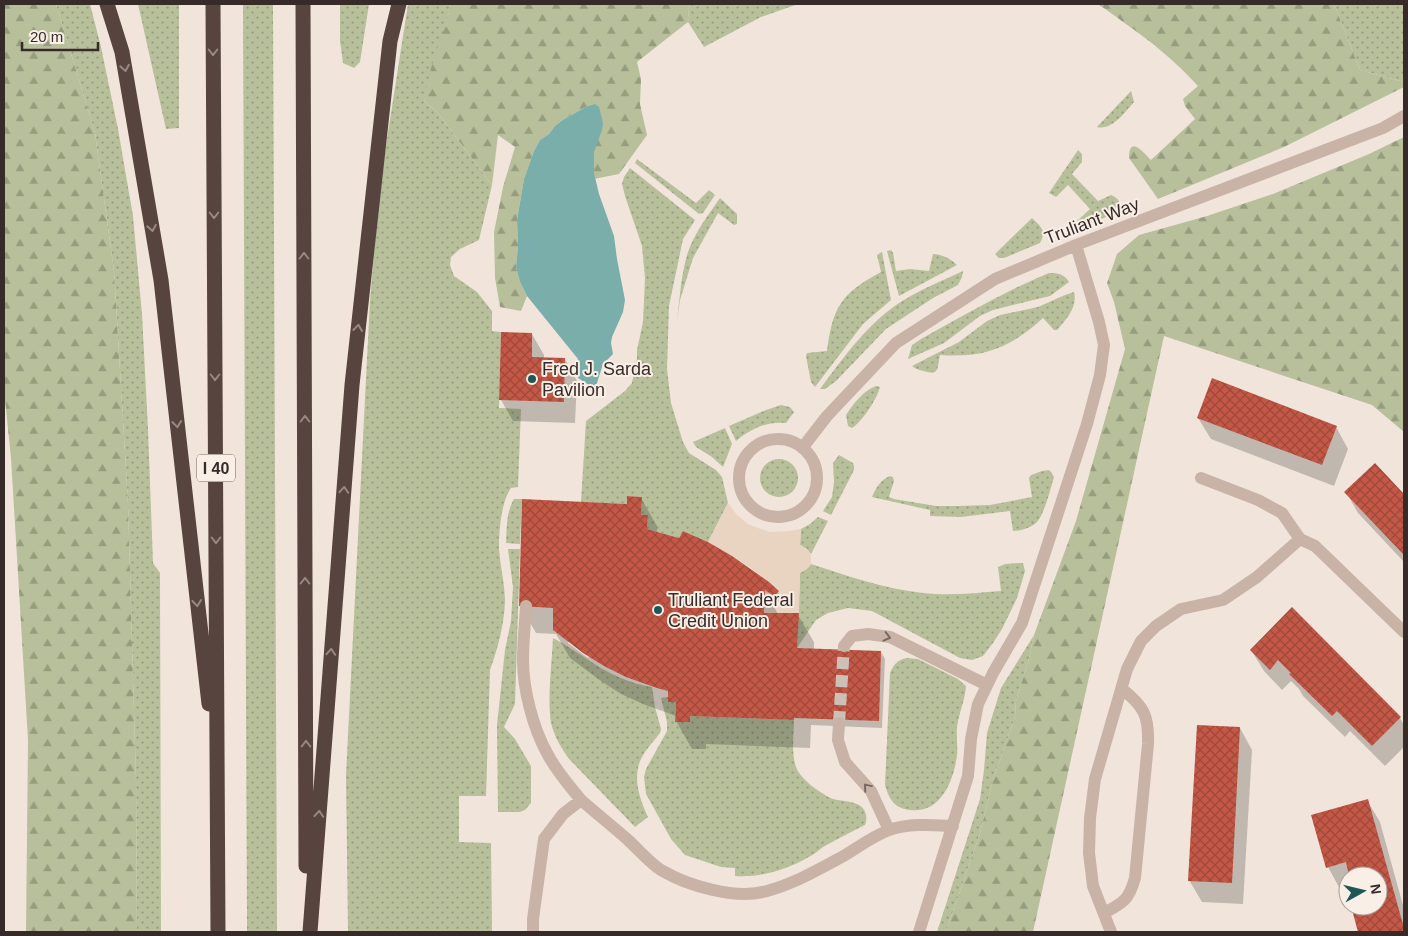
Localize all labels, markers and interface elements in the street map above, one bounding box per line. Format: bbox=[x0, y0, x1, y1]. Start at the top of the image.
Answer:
scale bar bbox=[22, 20, 99, 52]
text: 20 m bbox=[30, 28, 63, 45]
one-way arrow bbox=[208, 49, 218, 57]
one-way arrow bbox=[119, 63, 129, 72]
street label: Truliant Way bbox=[1042, 194, 1142, 248]
one-way arrow bbox=[209, 212, 219, 219]
one-way arrow bbox=[146, 223, 156, 232]
one-way arrow bbox=[299, 252, 309, 260]
one-way arrow bbox=[352, 324, 363, 332]
place label: Fred J. Sarda Pavilion bbox=[542, 359, 652, 400]
marker: Fred J. Sarda Pavilion bbox=[526, 373, 538, 385]
one-way arrow bbox=[210, 374, 220, 382]
one-way arrow bbox=[300, 414, 310, 422]
one-way arrow bbox=[171, 420, 182, 428]
road number: I 40 bbox=[197, 454, 235, 482]
one-way arrow bbox=[338, 486, 349, 494]
one-way arrow bbox=[211, 536, 221, 544]
one-way arrow bbox=[300, 577, 310, 584]
place label: Truliant Federal Credit Union bbox=[668, 590, 793, 631]
one-way arrow bbox=[191, 599, 202, 607]
marker: Truliant Federal Credit Union bbox=[652, 604, 664, 616]
one-way arrow bbox=[883, 631, 892, 642]
one-way arrow bbox=[326, 648, 337, 656]
one-way arrow bbox=[301, 739, 311, 747]
one-way arrow bbox=[863, 784, 872, 793]
one-way arrow bbox=[313, 810, 324, 818]
north arrow bbox=[1338, 866, 1388, 916]
text: N bbox=[1367, 883, 1385, 895]

